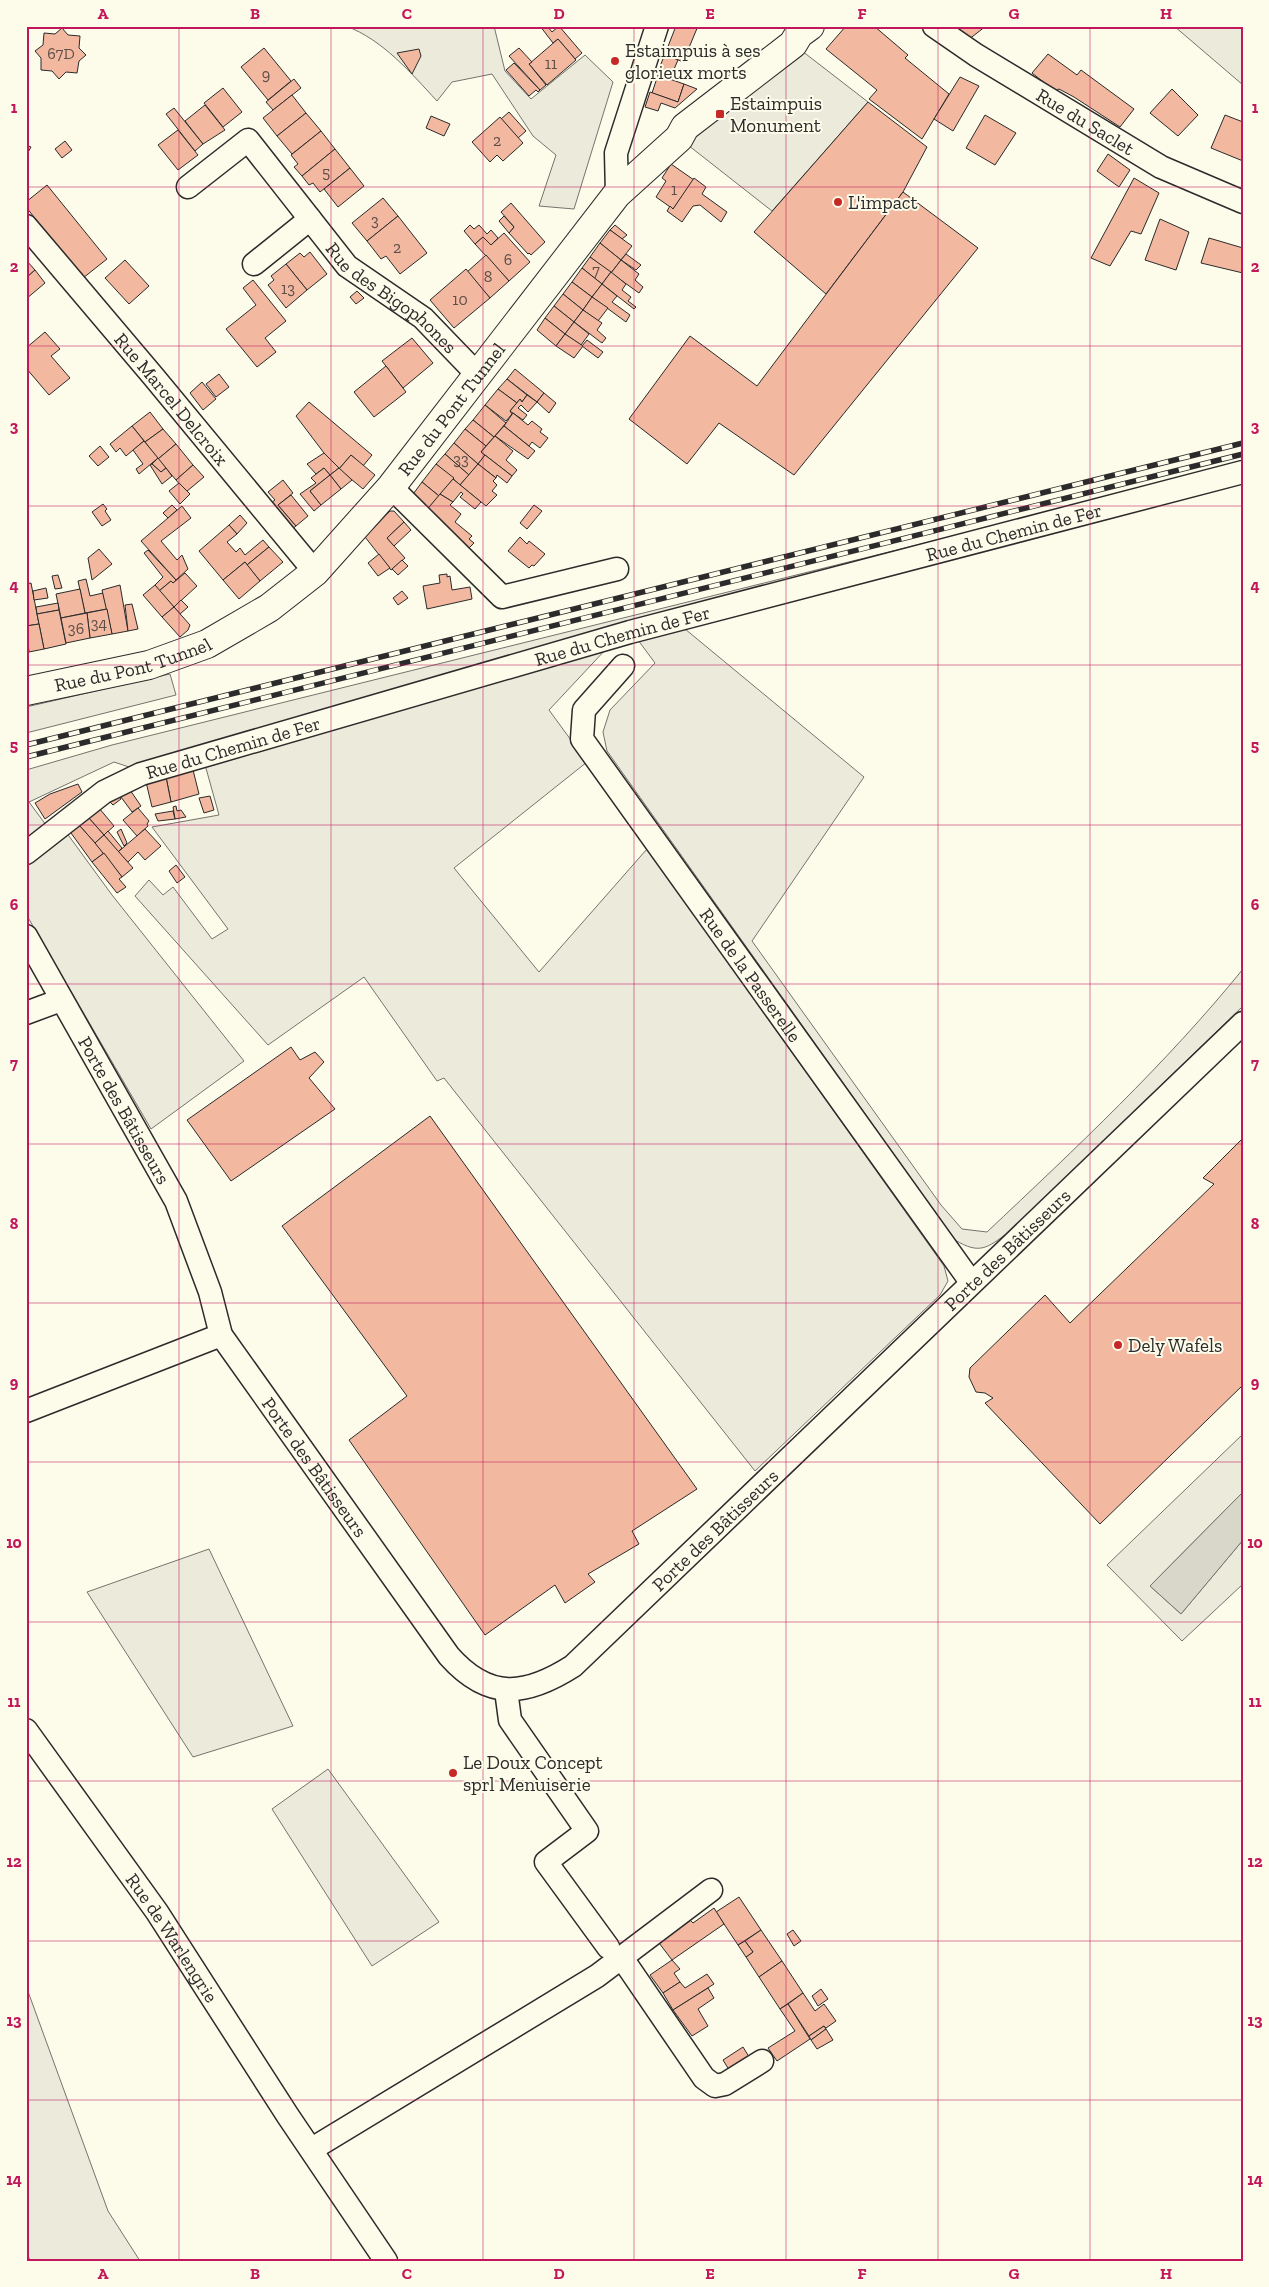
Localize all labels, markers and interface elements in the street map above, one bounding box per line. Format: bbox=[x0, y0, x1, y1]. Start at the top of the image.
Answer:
text: A bbox=[98, 4, 109, 23]
text: B bbox=[250, 4, 260, 23]
text: C bbox=[402, 4, 412, 23]
text: D bbox=[553, 4, 565, 23]
text: E bbox=[705, 4, 715, 23]
text: F bbox=[857, 4, 867, 23]
text: G bbox=[1009, 4, 1020, 23]
text: H bbox=[1160, 4, 1172, 23]
place label: Estaimpuis à ses glorieux morts bbox=[625, 39, 761, 84]
house number: 67D bbox=[47, 44, 75, 63]
house number: 11 bbox=[545, 54, 557, 73]
marker: Estaimpuis à ses glorieux morts bbox=[609, 55, 621, 67]
house number: 9 bbox=[262, 65, 270, 84]
street label: Rue du Saclet bbox=[1032, 83, 1138, 160]
place label: Estaimpuis Monument bbox=[730, 92, 822, 137]
text: 1 bbox=[11, 98, 18, 117]
text: 1 bbox=[1252, 98, 1259, 117]
marker: Estaimpuis Monument bbox=[714, 108, 726, 120]
house number: 2 bbox=[493, 131, 501, 150]
house number: 5 bbox=[322, 163, 330, 182]
house number: 1 bbox=[671, 180, 677, 199]
place label: L'impact bbox=[848, 191, 918, 214]
marker: L'impact bbox=[832, 196, 844, 208]
house number: 3 bbox=[371, 211, 379, 230]
street label: Rue des Bigophones bbox=[321, 238, 462, 358]
house number: 2 bbox=[393, 238, 401, 257]
house number: 6 bbox=[504, 250, 512, 269]
text: 2 bbox=[10, 257, 19, 276]
text: 2 bbox=[1251, 257, 1260, 276]
house number: 7 bbox=[592, 261, 600, 280]
house number: 8 bbox=[484, 267, 492, 286]
house number: 13 bbox=[281, 279, 295, 298]
house number: 10 bbox=[452, 290, 468, 309]
street label: Rue Marcel Delcroix bbox=[109, 328, 233, 470]
street label: Rue du Pont Tunnel bbox=[393, 338, 510, 480]
text: 3 bbox=[10, 417, 19, 436]
text: 3 bbox=[1251, 417, 1260, 436]
house number: 33 bbox=[453, 450, 469, 469]
street label: Rue du Chemin de Fer bbox=[924, 498, 1104, 566]
text: 4 bbox=[9, 576, 19, 595]
text: 4 bbox=[1250, 576, 1260, 595]
street label: Rue du Chemin de Fer bbox=[532, 601, 712, 671]
house number: 34 bbox=[91, 614, 108, 633]
house number: 36 bbox=[68, 619, 84, 638]
street label: Rue du Pont Tunnel bbox=[52, 633, 216, 697]
street label: Rue du Chemin de Fer bbox=[143, 711, 323, 784]
text: 5 bbox=[10, 736, 18, 755]
text: 5 bbox=[1251, 736, 1259, 755]
text: 6 bbox=[10, 895, 19, 914]
text: 6 bbox=[1251, 895, 1260, 914]
street label: Rue de la Passerelle bbox=[695, 904, 806, 1047]
street label: Porte des Bâtisseurs bbox=[73, 1032, 175, 1188]
text: 7 bbox=[10, 1054, 18, 1073]
text: 7 bbox=[1251, 1054, 1259, 1073]
street label: Porte des Bâtisseurs bbox=[939, 1184, 1075, 1316]
text: 8 bbox=[10, 1214, 19, 1233]
text: 8 bbox=[1251, 1214, 1260, 1233]
place label: Dely Wafels bbox=[1128, 1334, 1222, 1357]
marker: Dely Wafels bbox=[1112, 1339, 1124, 1351]
text: 9 bbox=[10, 1373, 19, 1392]
text: 9 bbox=[1251, 1373, 1260, 1392]
street label: Porte des Bâtisseurs bbox=[257, 1393, 372, 1542]
street label: Porte des Bâtisseurs bbox=[647, 1464, 783, 1596]
text: 10 bbox=[6, 1533, 22, 1552]
text: 10 bbox=[1247, 1533, 1263, 1552]
text: 11 bbox=[8, 1692, 21, 1711]
text: 11 bbox=[1249, 1692, 1262, 1711]
place label: Le Doux Concept sprl Menuiserie bbox=[463, 1751, 603, 1796]
marker: Le Doux Concept sprl Menuiserie bbox=[447, 1767, 459, 1779]
text: 12 bbox=[6, 1852, 22, 1871]
text: 12 bbox=[1247, 1852, 1263, 1871]
street label: Rue de Warlengrie bbox=[121, 1869, 223, 2007]
text: 13 bbox=[7, 2011, 22, 2030]
text: 13 bbox=[1248, 2011, 1263, 2030]
text: 14 bbox=[6, 2170, 22, 2189]
text: 14 bbox=[1247, 2170, 1263, 2189]
text: A bbox=[98, 2264, 109, 2283]
text: B bbox=[250, 2264, 260, 2283]
text: C bbox=[402, 2264, 412, 2283]
text: D bbox=[553, 2264, 565, 2283]
text: E bbox=[705, 2264, 715, 2283]
text: F bbox=[857, 2264, 867, 2283]
text: G bbox=[1009, 2264, 1020, 2283]
text: H bbox=[1160, 2264, 1172, 2283]

